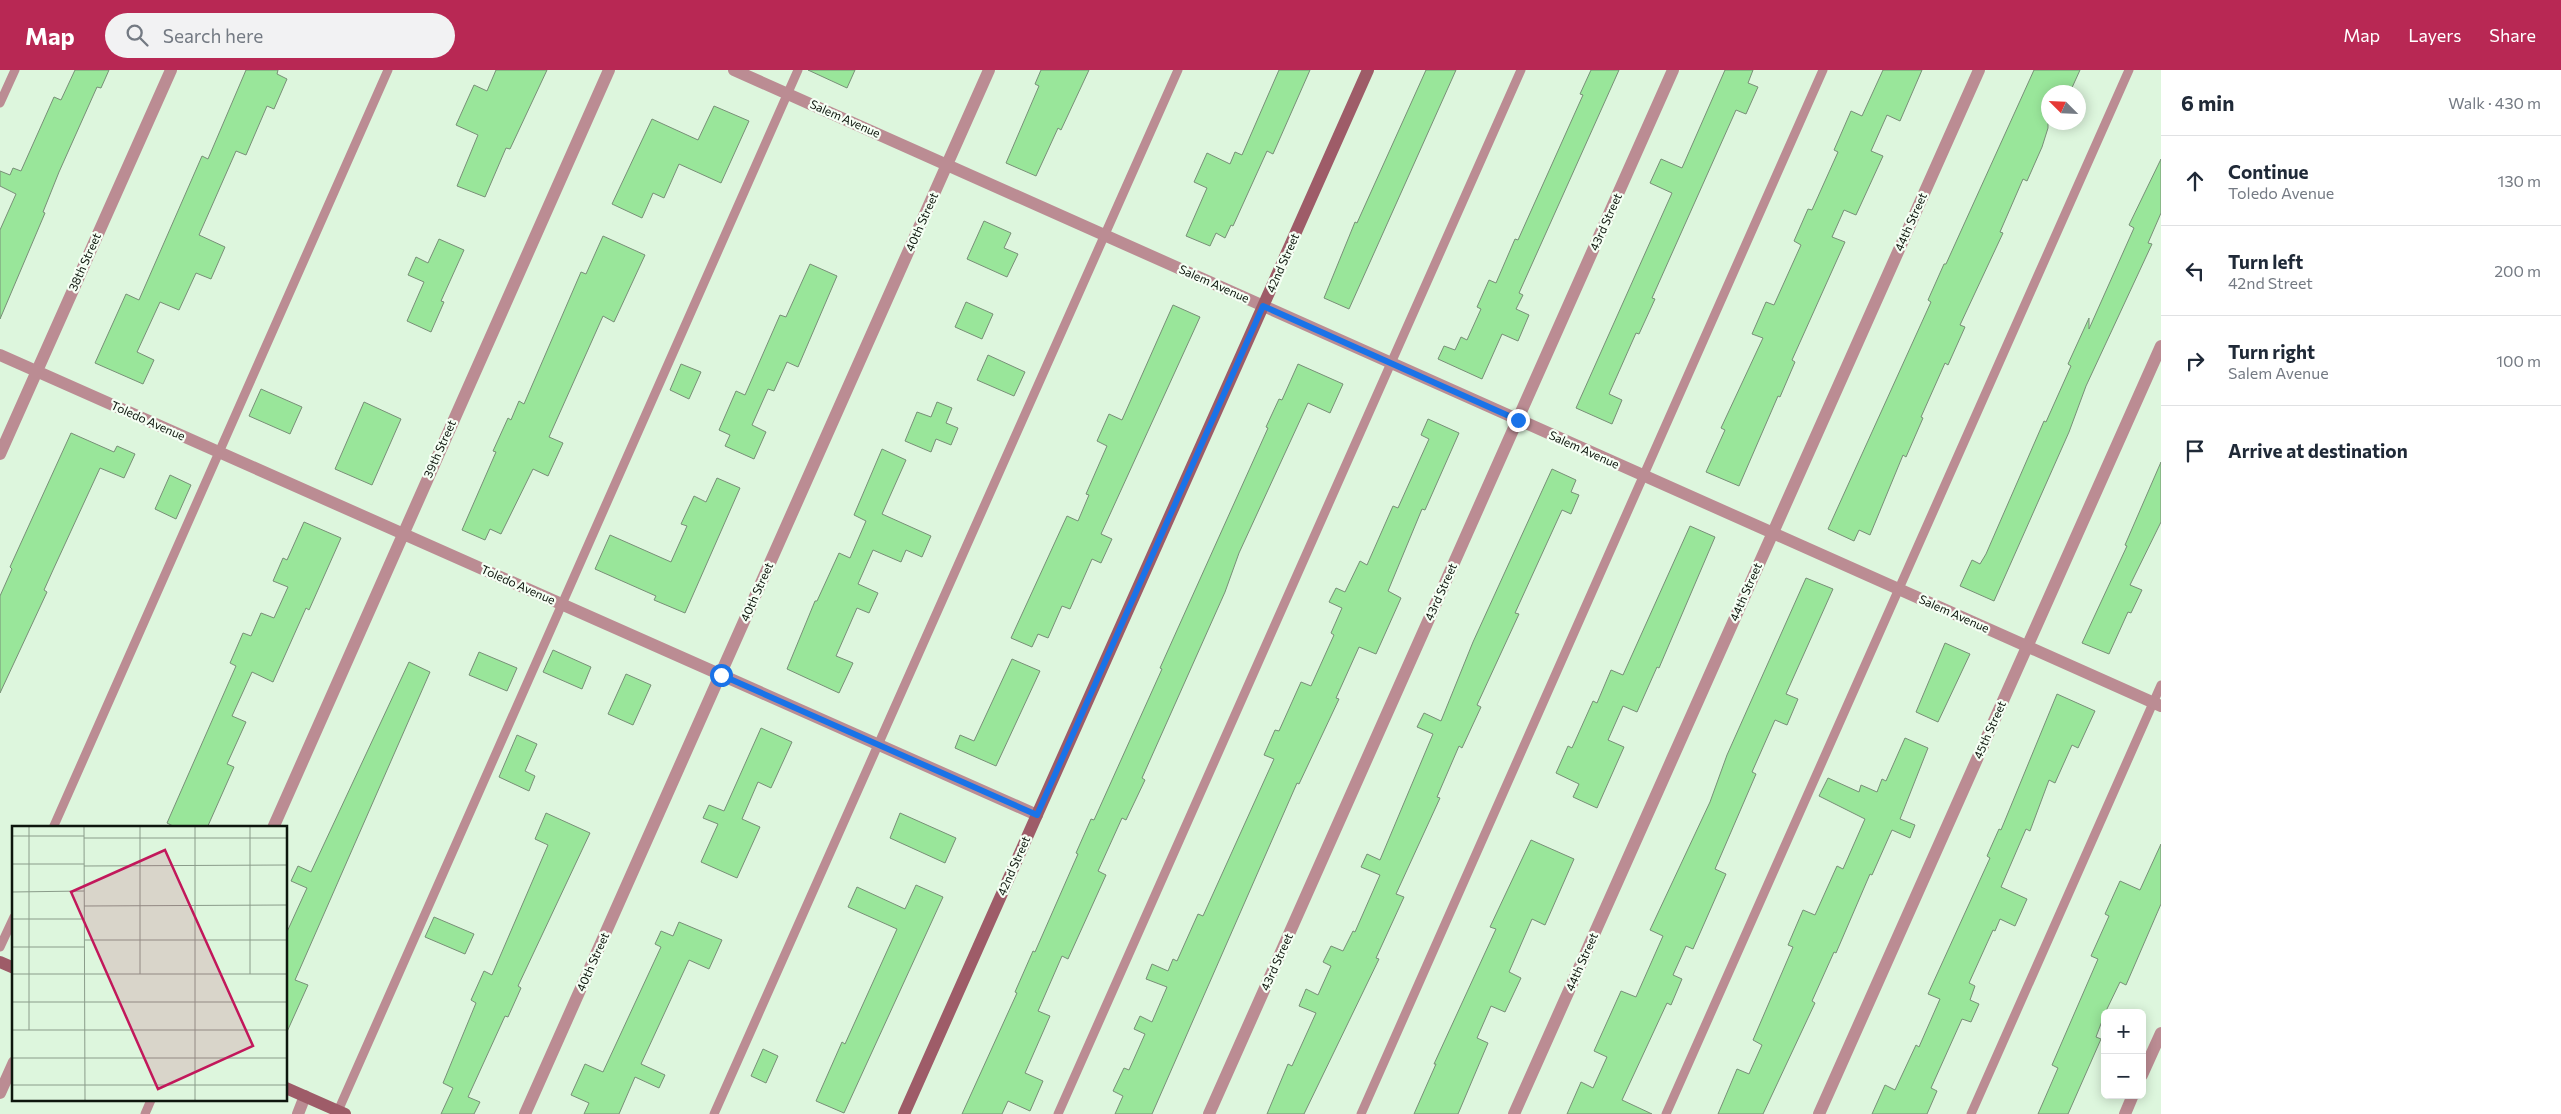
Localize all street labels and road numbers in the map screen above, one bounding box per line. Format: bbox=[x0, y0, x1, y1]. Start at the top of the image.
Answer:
street label: Salem Avenue bbox=[808, 96, 883, 140]
street label: 40th Street bbox=[902, 190, 940, 253]
street label: 43rd Street bbox=[1586, 190, 1624, 253]
street label: 44th Street bbox=[1891, 190, 1929, 253]
street label: 38th Street bbox=[65, 230, 103, 293]
street label: 42nd Street bbox=[1263, 231, 1301, 295]
street label: Salem Avenue bbox=[1177, 261, 1252, 305]
street label: Toledo Avenue bbox=[109, 397, 188, 443]
street label: 39th Street bbox=[420, 417, 458, 480]
street label: Salem Avenue bbox=[1547, 427, 1622, 471]
street label: 40th Street bbox=[737, 560, 775, 623]
street label: 43rd Street bbox=[1421, 560, 1459, 623]
street label: 44th Street bbox=[1726, 560, 1764, 623]
street label: Toledo Avenue bbox=[479, 561, 558, 607]
street label: Salem Avenue bbox=[1917, 591, 1992, 635]
street label: 45th Street bbox=[1970, 698, 2008, 761]
street label: 42nd Street bbox=[994, 834, 1032, 898]
street label: 40th Street bbox=[573, 930, 611, 993]
street label: 43rd Street bbox=[1257, 930, 1295, 993]
street label: 44th Street bbox=[1562, 930, 1600, 993]

